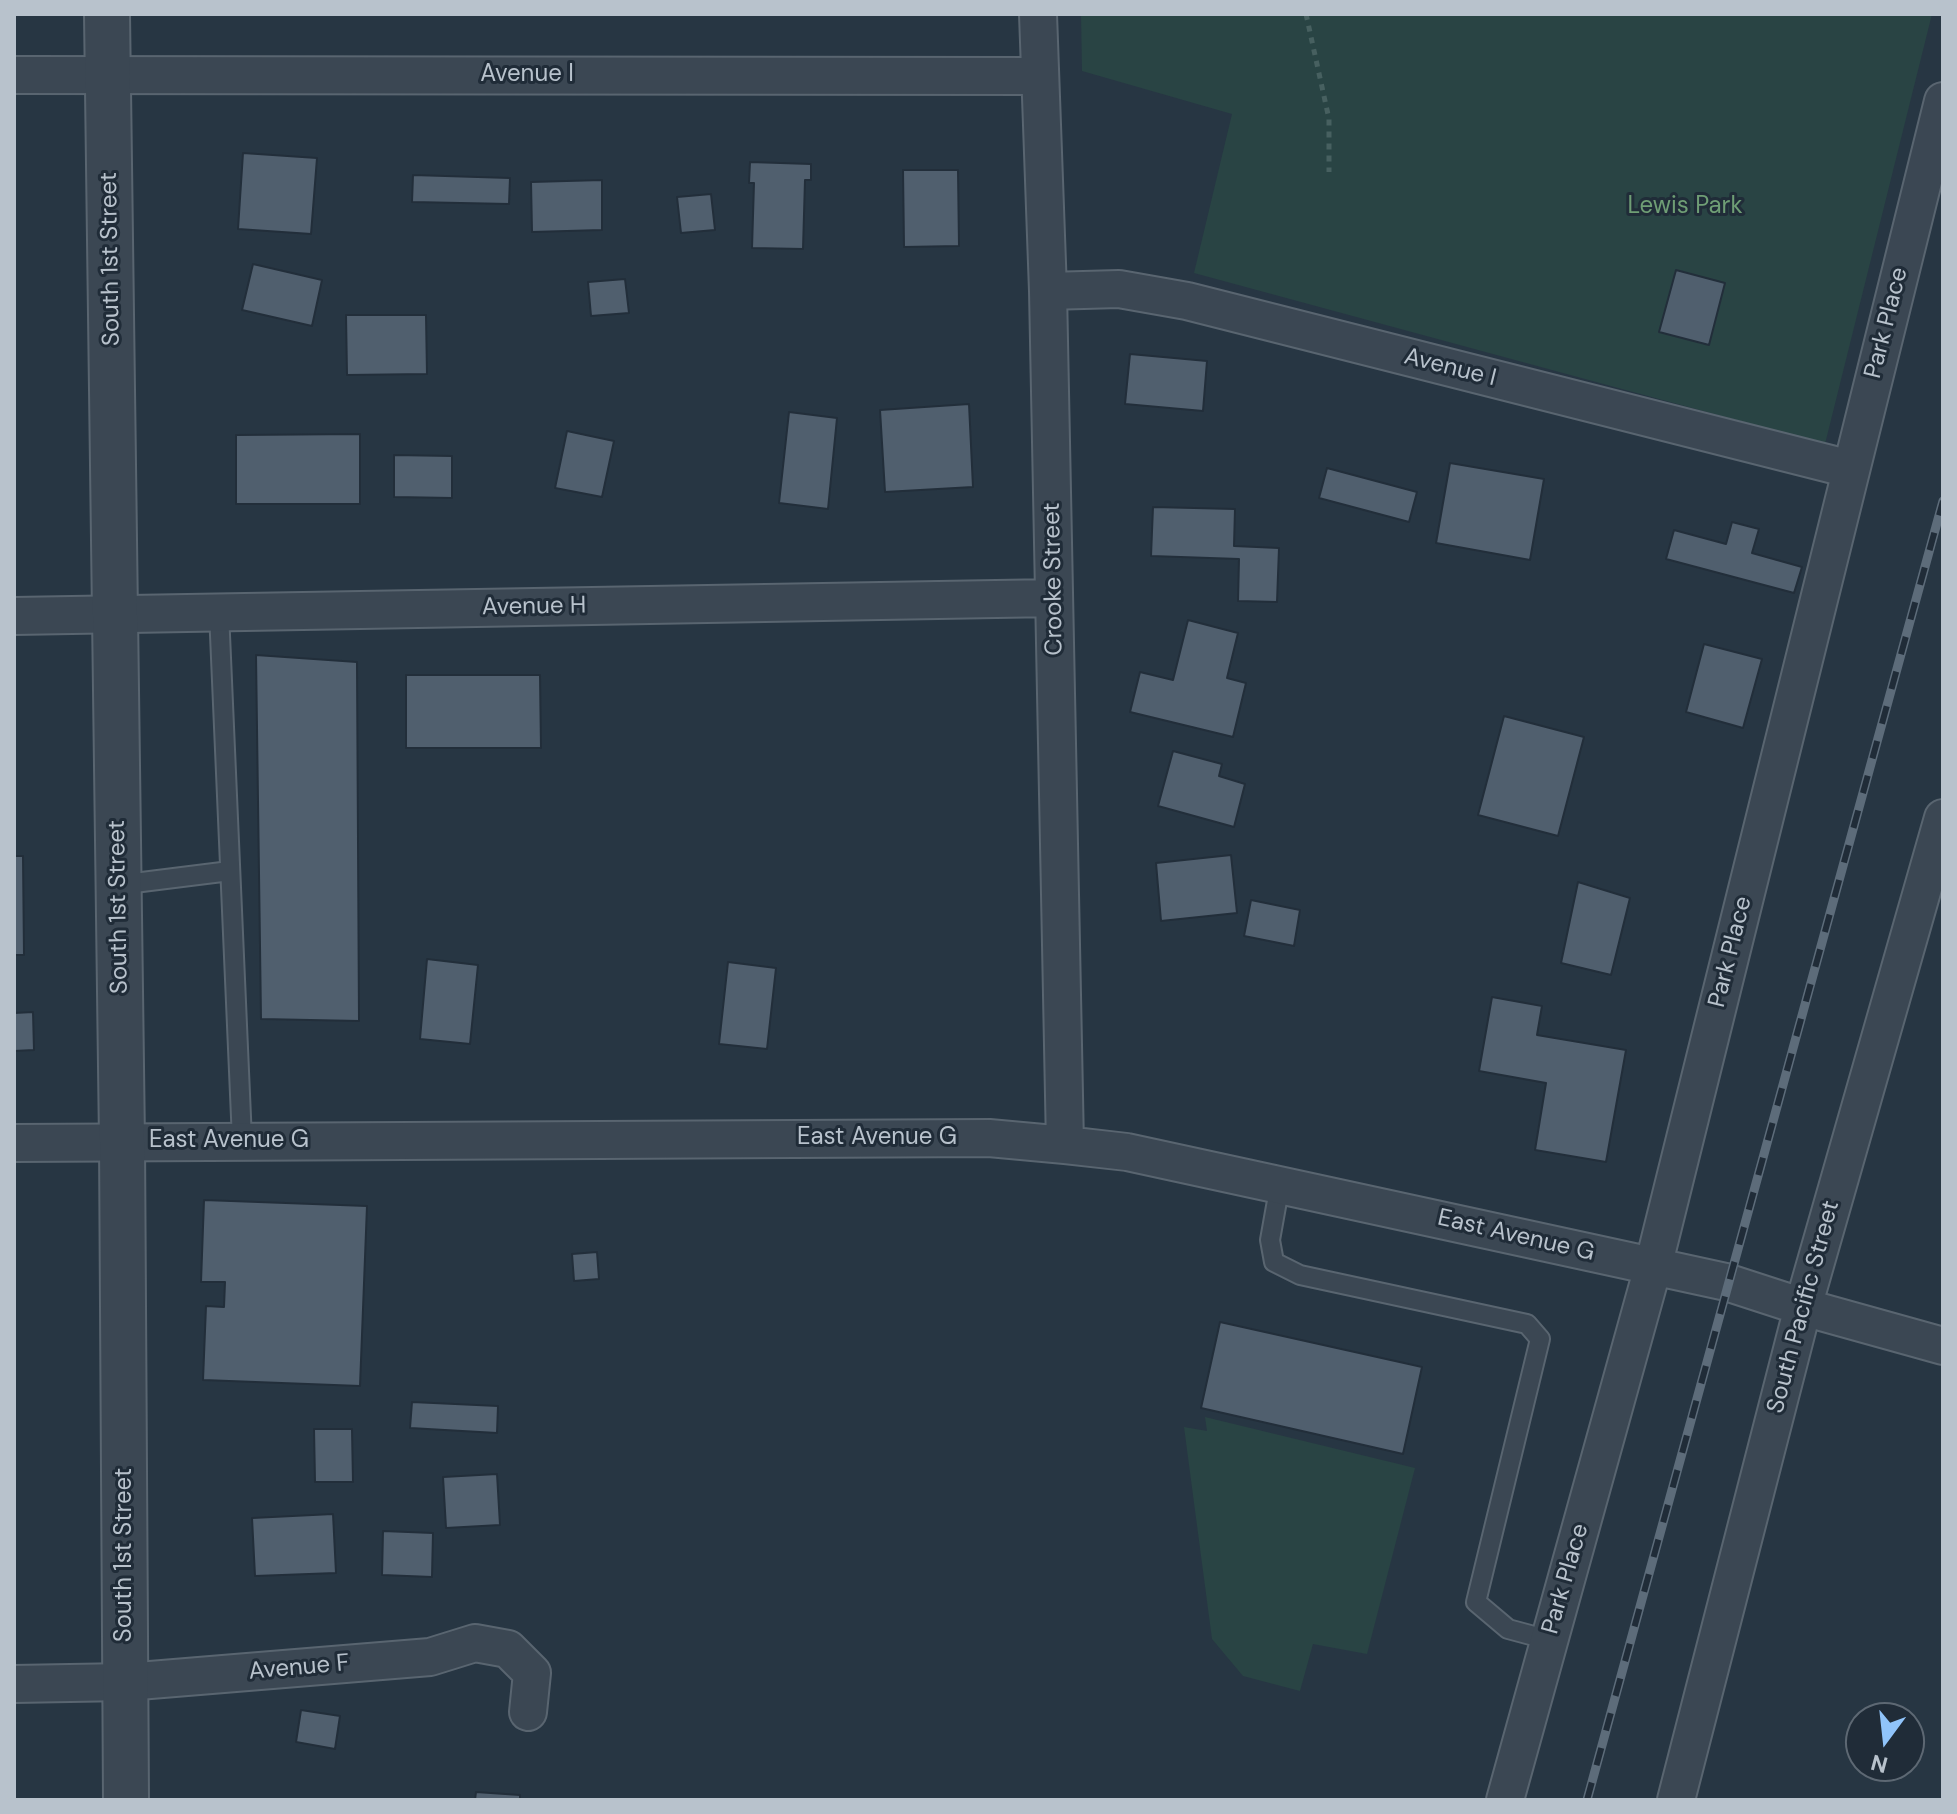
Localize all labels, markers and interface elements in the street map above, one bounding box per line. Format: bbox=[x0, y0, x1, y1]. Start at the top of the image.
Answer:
street label: Avenue I bbox=[480, 61, 574, 89]
street label: South 1st Street bbox=[95, 172, 127, 346]
park label: Lewis Park bbox=[1627, 193, 1743, 221]
street label: Park Place bbox=[1859, 264, 1915, 382]
street label: Avenue I bbox=[1401, 343, 1499, 393]
street label: Crooke Street bbox=[1038, 502, 1070, 656]
street label: Avenue H bbox=[482, 592, 586, 622]
street label: South 1st Street bbox=[103, 820, 135, 994]
street label: Park Place bbox=[1703, 893, 1759, 1011]
street label: East Avenue G bbox=[797, 1124, 957, 1152]
street label: East Avenue G bbox=[149, 1127, 309, 1155]
street label: South Pacific Street bbox=[1762, 1197, 1846, 1417]
street label: East Avenue G bbox=[1435, 1204, 1597, 1268]
street label: South 1st Street bbox=[111, 1468, 139, 1642]
street label: Park Place bbox=[1537, 1520, 1595, 1638]
street label: Avenue F bbox=[248, 1649, 350, 1687]
north arrow bbox=[1845, 1702, 1925, 1782]
text: N bbox=[1868, 1748, 1891, 1780]

